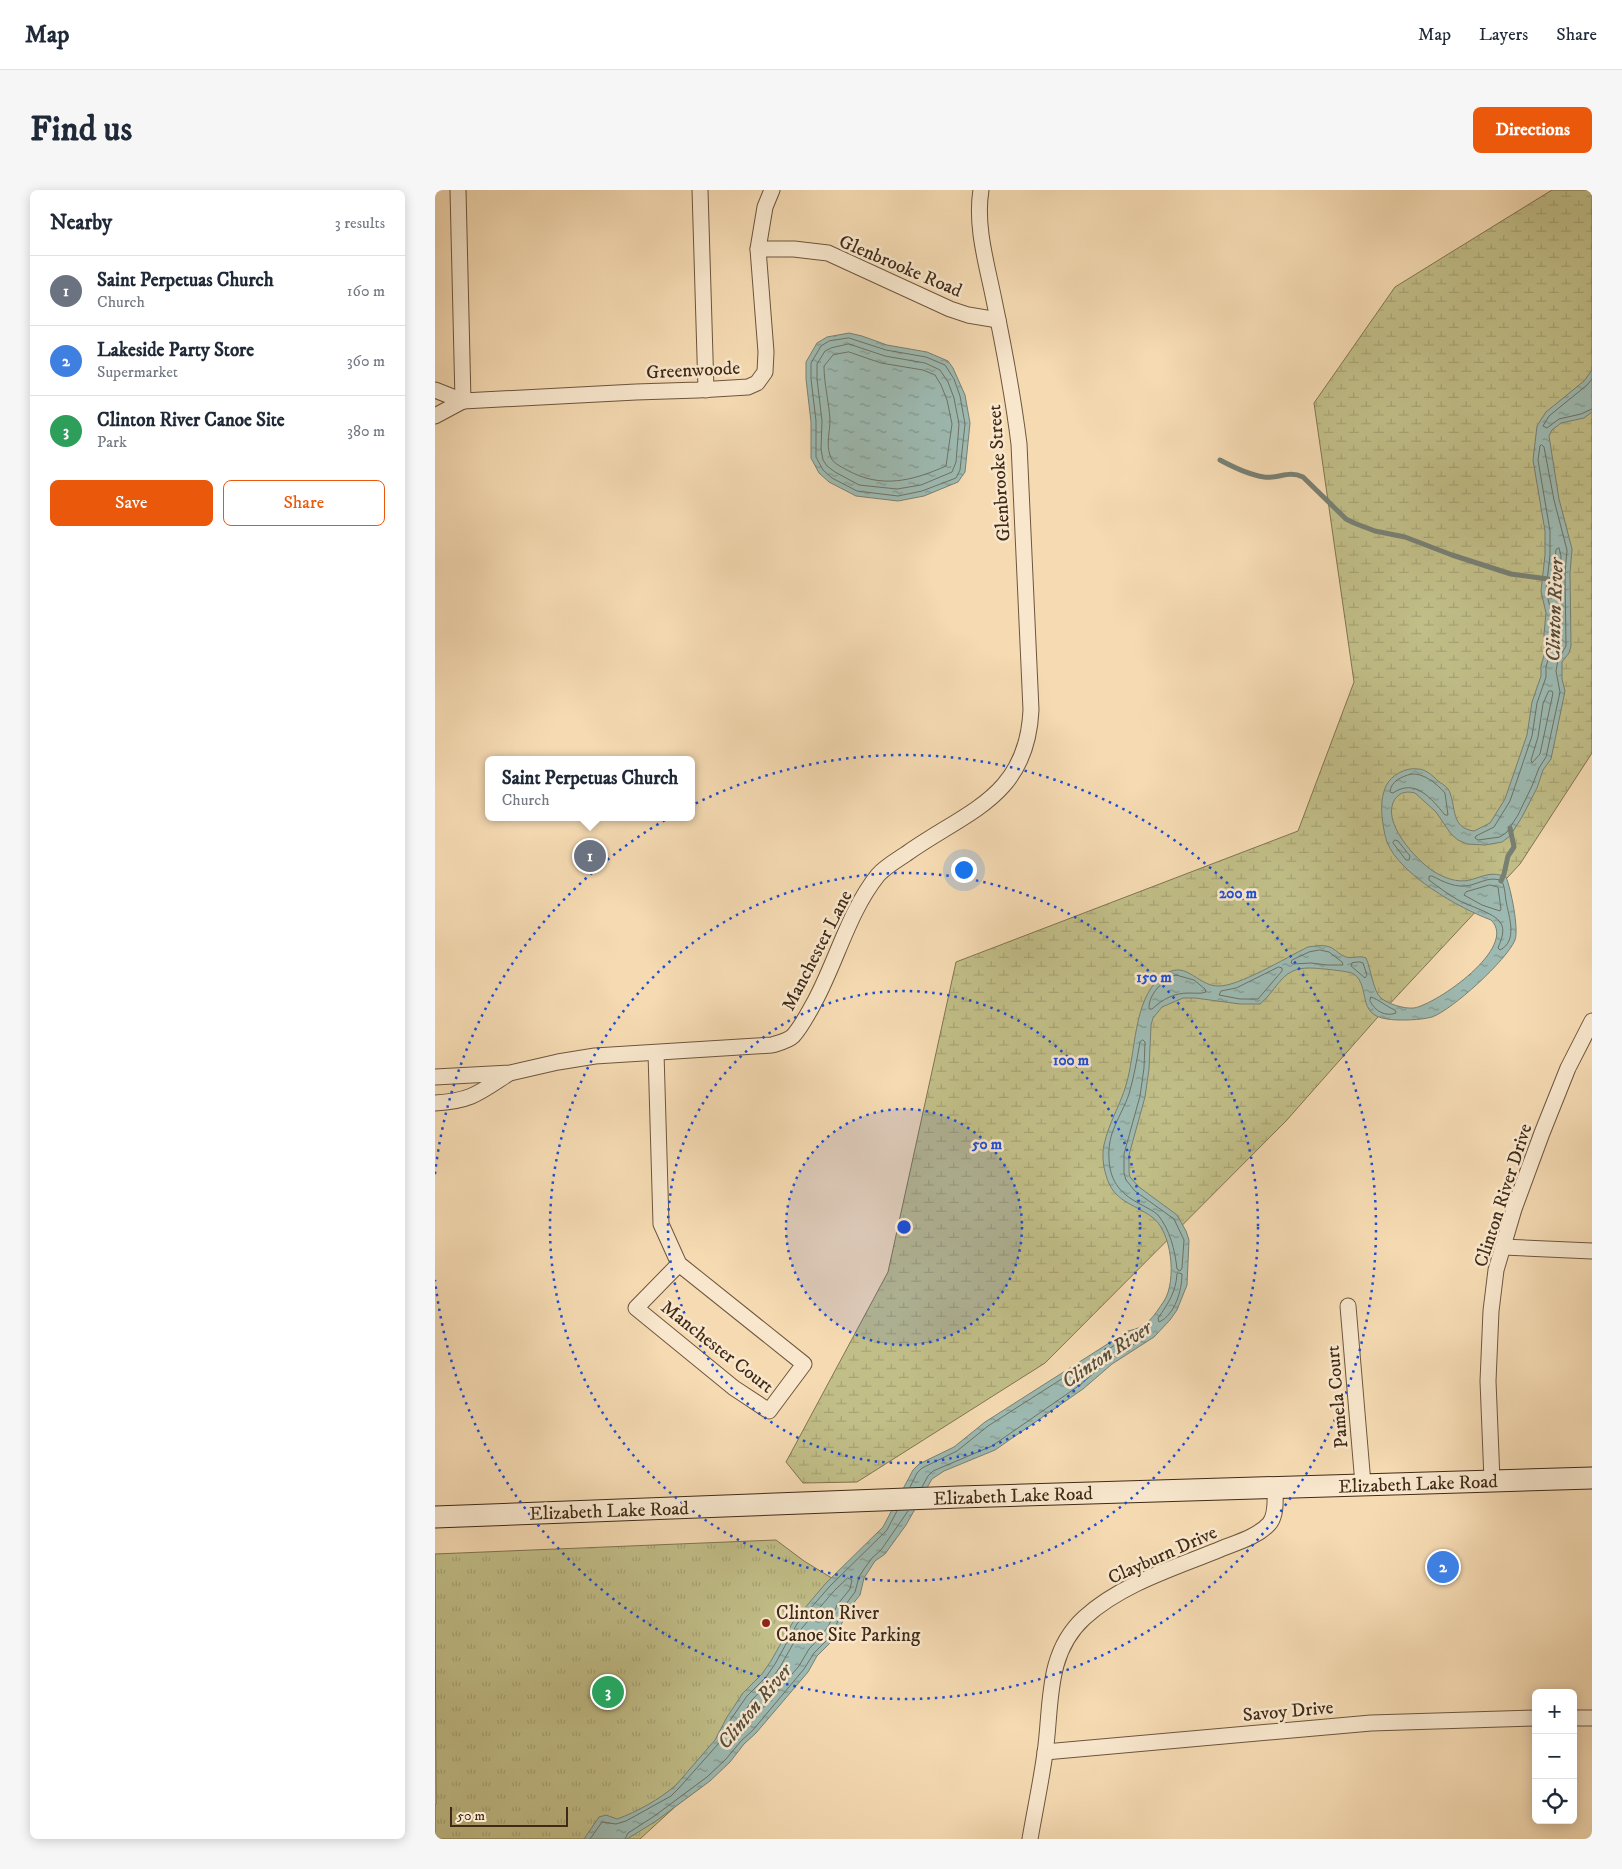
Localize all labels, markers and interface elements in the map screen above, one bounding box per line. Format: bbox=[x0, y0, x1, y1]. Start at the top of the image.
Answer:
text: Map bbox=[25, 20, 69, 50]
text: Map bbox=[1418, 24, 1451, 46]
text: Layers bbox=[1479, 24, 1528, 46]
text: Share bbox=[1556, 24, 1597, 46]
button: Directions bbox=[1473, 107, 1592, 153]
text: Find us bbox=[30, 108, 132, 152]
text: Nearby bbox=[50, 210, 112, 236]
text: 3 results bbox=[335, 213, 385, 233]
street label: Glenbrooke Road bbox=[835, 230, 966, 303]
text: Saint Perpetuas Church bbox=[97, 269, 274, 292]
text: 1 bbox=[63, 281, 69, 301]
text: 160 m bbox=[347, 281, 385, 301]
text: Church bbox=[97, 292, 145, 312]
text: Lakeside Party Store bbox=[97, 339, 254, 362]
text: 2 bbox=[62, 351, 70, 371]
text: 360 m bbox=[347, 351, 385, 371]
street label: Greenwoode bbox=[646, 357, 741, 384]
text: Supermarket bbox=[97, 362, 178, 382]
street label: Glenbrooke Street bbox=[983, 404, 1016, 542]
text: Clinton River Canoe Site bbox=[97, 409, 285, 432]
text: 3 bbox=[63, 421, 69, 441]
text: 380 m bbox=[347, 421, 385, 441]
text: Park bbox=[97, 432, 127, 452]
button: Save bbox=[50, 480, 213, 526]
button: Share bbox=[223, 480, 385, 526]
water label: Clinton River bbox=[1541, 556, 1570, 662]
popup bbox=[485, 756, 695, 821]
text: Saint Perpetuas Church bbox=[502, 767, 678, 790]
text: Church bbox=[502, 790, 550, 810]
pin: 1 bbox=[574, 837, 606, 875]
your location bbox=[951, 857, 977, 883]
text: 200 m bbox=[1219, 884, 1258, 903]
street label: Manchester Lane bbox=[777, 886, 858, 1015]
text: 150 m bbox=[1136, 968, 1172, 987]
text: 100 m bbox=[1053, 1051, 1090, 1070]
street label: Clinton River Drive bbox=[1469, 1121, 1538, 1270]
text: 50 m bbox=[971, 1135, 1003, 1154]
centre of rings bbox=[895, 1218, 913, 1236]
street label: Manchester Court bbox=[656, 1296, 778, 1398]
water label: Clinton River bbox=[1057, 1315, 1158, 1395]
street label: Pamela Court bbox=[1322, 1344, 1353, 1449]
street label: Elizabeth Lake Road bbox=[1338, 1470, 1499, 1499]
street label: Elizabeth Lake Road bbox=[933, 1482, 1094, 1511]
street label: Elizabeth Lake Road bbox=[529, 1497, 690, 1526]
street label: Clayburn Drive bbox=[1105, 1521, 1221, 1590]
pin: 2 bbox=[1427, 1548, 1459, 1586]
place label: Clinton River Canoe Site Parking bbox=[776, 1602, 921, 1647]
marker: Clinton River Canoe Site Parking bbox=[760, 1617, 772, 1629]
water label: Clinton River bbox=[712, 1658, 799, 1755]
pin: 3 bbox=[592, 1673, 624, 1711]
map controls bbox=[1532, 1689, 1577, 1824]
button: + bbox=[1532, 1689, 1577, 1734]
street label: Savoy Drive bbox=[1242, 1696, 1335, 1727]
button: − bbox=[1532, 1734, 1577, 1779]
button: locate bbox=[1532, 1779, 1577, 1824]
scale bar bbox=[450, 1804, 567, 1827]
text: 50 m bbox=[457, 1807, 485, 1825]

